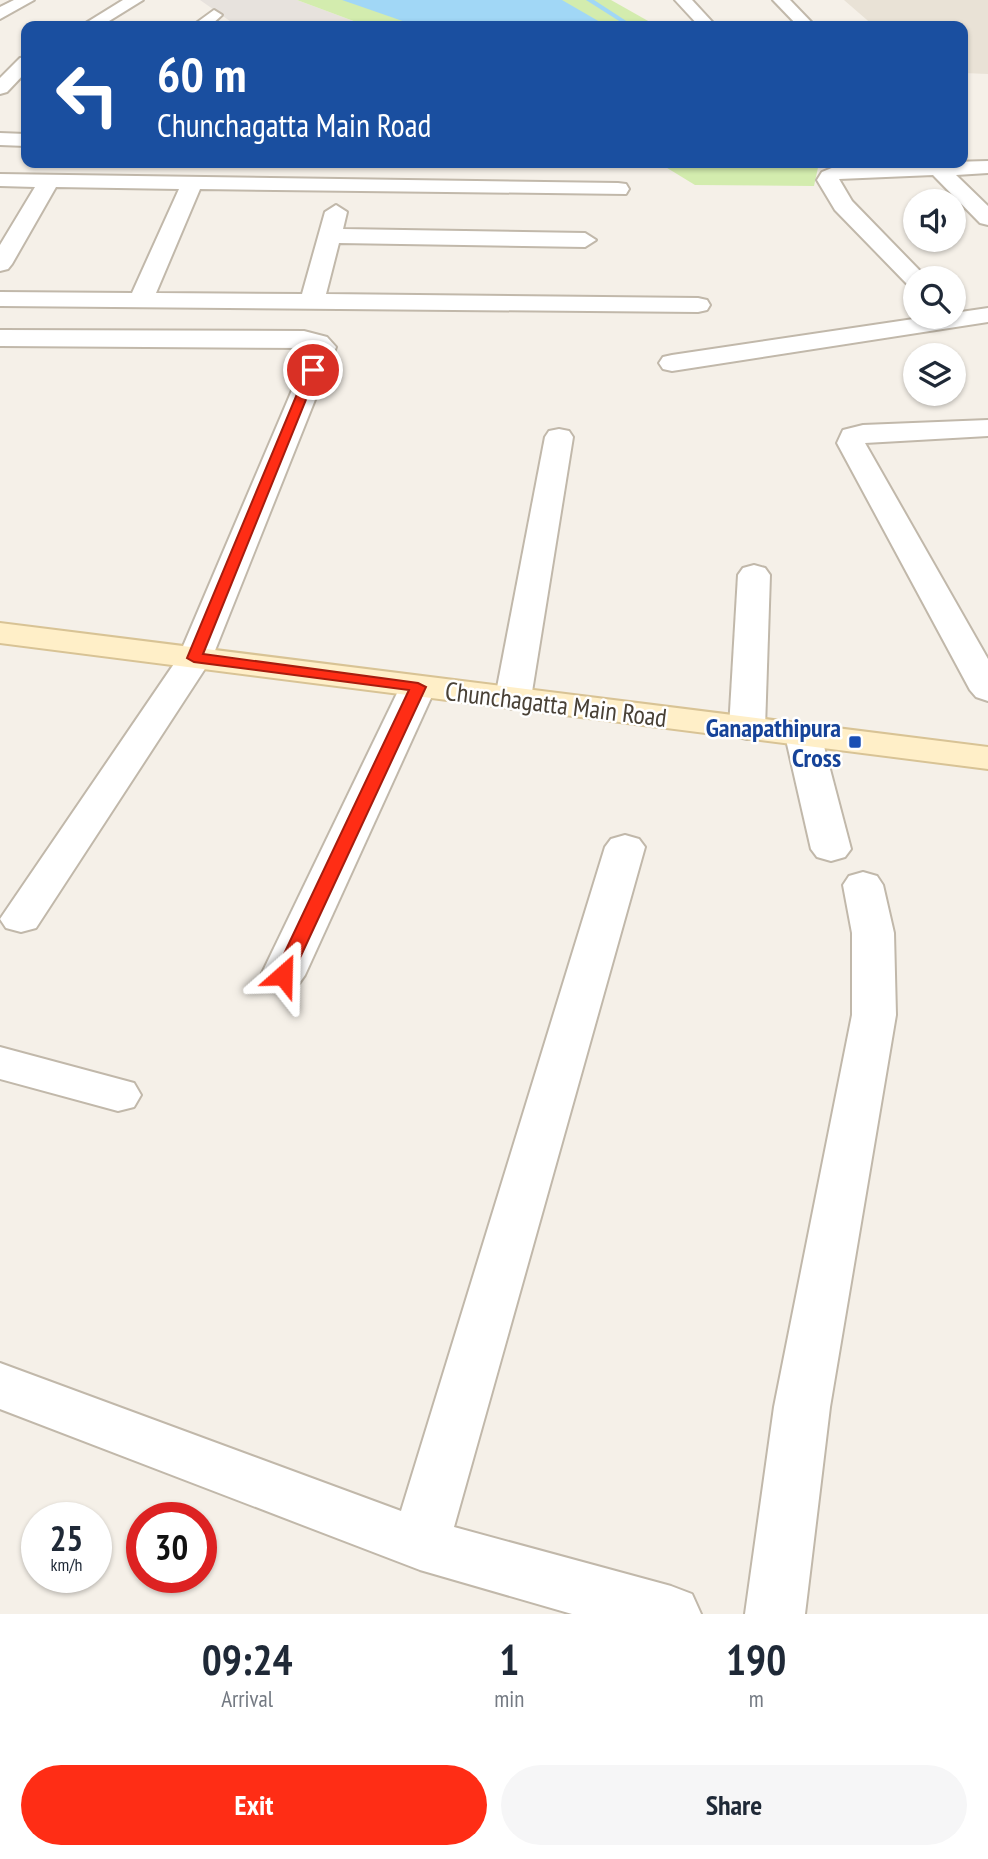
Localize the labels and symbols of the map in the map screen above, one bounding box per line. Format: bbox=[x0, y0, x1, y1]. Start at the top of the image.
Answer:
pin bbox=[283, 340, 343, 400]
street label: Chunchagatta Main Road bbox=[443, 674, 669, 734]
place label: Ganapathipura Cross bbox=[706, 711, 841, 774]
marker: Ganapathipura Cross bbox=[847, 734, 863, 750]
position arrow bbox=[246, 938, 320, 1012]
speed limit sign: 30 bbox=[126, 1502, 217, 1593]

